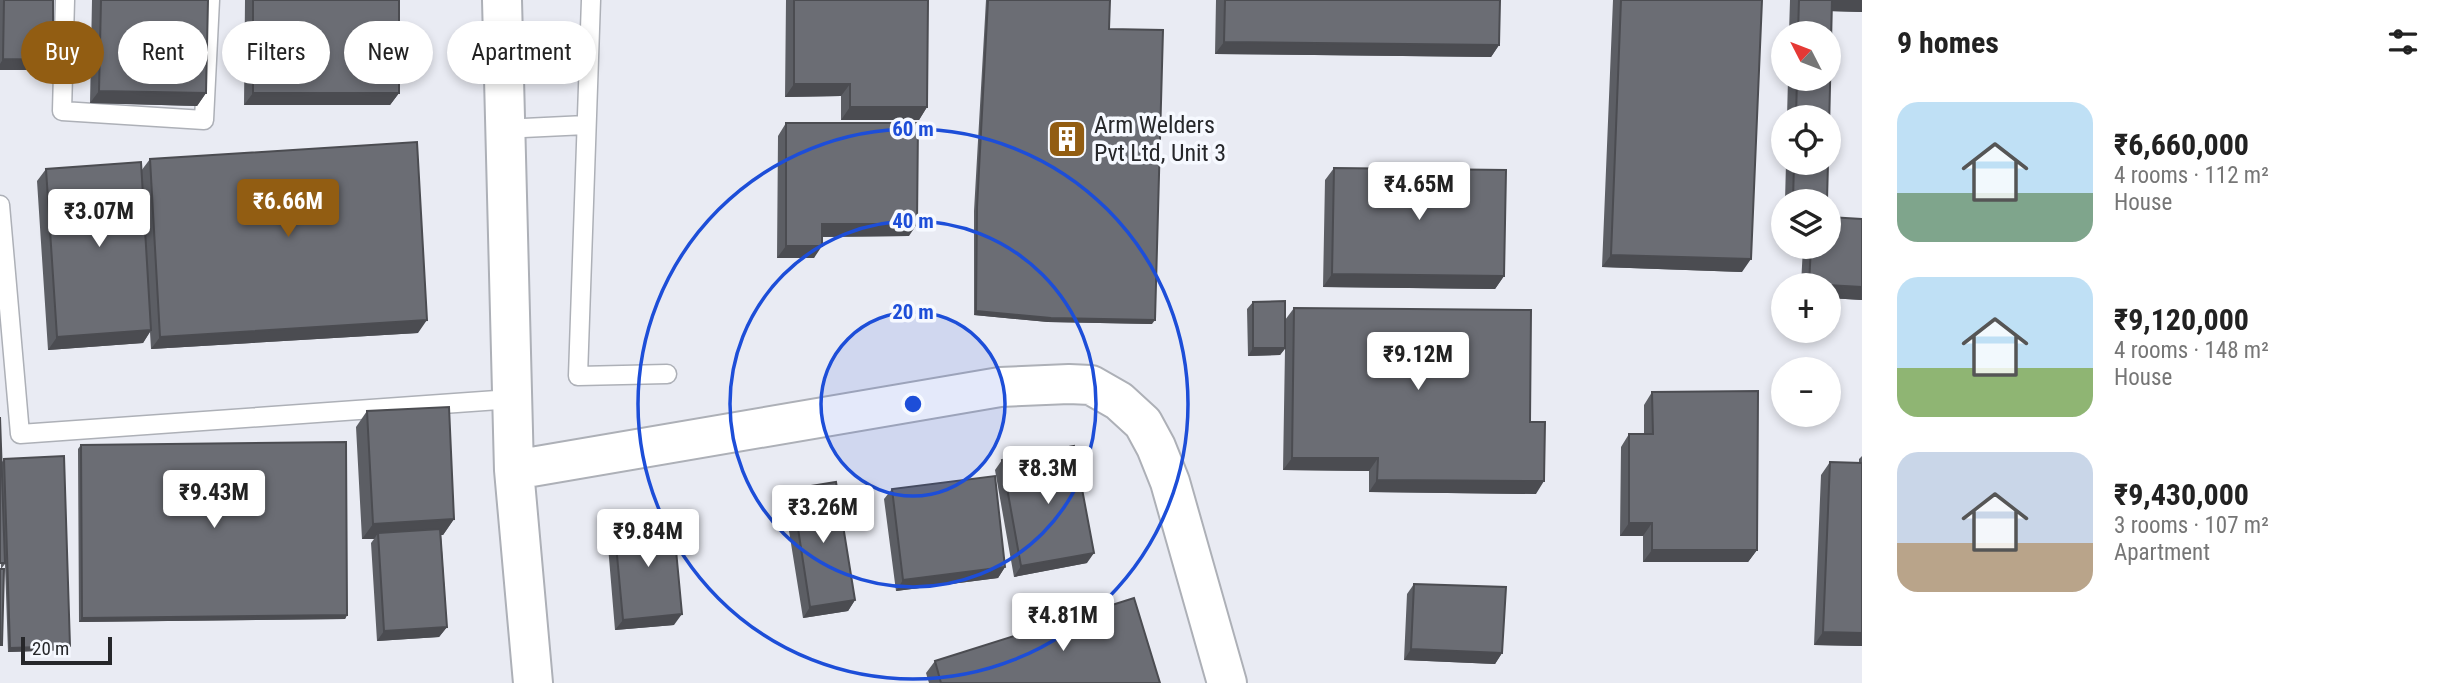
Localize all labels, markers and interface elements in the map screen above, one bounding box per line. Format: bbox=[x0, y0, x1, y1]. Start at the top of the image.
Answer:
chip: Buy bbox=[21, 21, 104, 84]
chip: Rent bbox=[118, 21, 208, 84]
chip: Filters bbox=[222, 21, 330, 84]
chip: New bbox=[344, 21, 433, 84]
chip: Apartment bbox=[447, 21, 596, 84]
north arrow bbox=[1771, 21, 1841, 91]
map controls bbox=[1771, 21, 1841, 427]
icon: filters bbox=[2384, 23, 2422, 61]
text: 9 homes bbox=[1897, 25, 1999, 60]
button: locate bbox=[1771, 105, 1841, 175]
place label: Arm Welders Pvt Ltd, Unit 3 bbox=[1094, 111, 1226, 167]
text: 60 m bbox=[892, 117, 934, 141]
building icon: Arm Welders Pvt Ltd, Unit 3 bbox=[1046, 118, 1088, 160]
text: ₹6,660,000 bbox=[2114, 127, 2249, 162]
icon: home bbox=[1953, 130, 2037, 214]
pin: ₹4.65M bbox=[1362, 162, 1476, 222]
text: 4 rooms · 112 m² bbox=[2114, 162, 2269, 189]
text: ₹4.65M bbox=[1384, 171, 1454, 198]
pin: ₹6.66M bbox=[231, 180, 345, 239]
text: ₹6.66M bbox=[253, 188, 323, 215]
button: layers bbox=[1771, 189, 1841, 259]
text: House bbox=[2114, 189, 2172, 216]
pin: ₹3.07M bbox=[42, 190, 156, 249]
text: ₹3.07M bbox=[64, 198, 134, 225]
text: 40 m bbox=[892, 209, 934, 233]
button: + bbox=[1771, 273, 1841, 343]
text: 20 m bbox=[892, 300, 934, 324]
text: ₹9,120,000 bbox=[2114, 302, 2249, 337]
icon: home bbox=[1953, 305, 2037, 389]
pin: ₹9.12M bbox=[1361, 332, 1475, 392]
text: 4 rooms · 148 m² bbox=[2114, 337, 2269, 364]
text: ₹9.12M bbox=[1383, 341, 1453, 368]
button: − bbox=[1771, 357, 1841, 427]
text: House bbox=[2114, 364, 2172, 391]
centre of rings bbox=[901, 392, 925, 416]
pin: ₹8.3M bbox=[999, 447, 1097, 506]
text: ₹8.3M bbox=[1019, 455, 1077, 482]
pin: ₹9.43M bbox=[157, 470, 271, 530]
text: ₹9,430,000 bbox=[2114, 477, 2249, 512]
text: ₹9.43M bbox=[179, 479, 249, 506]
icon: home bbox=[1953, 480, 2037, 564]
pin: ₹3.26M bbox=[766, 486, 880, 545]
text: ₹3.26M bbox=[788, 494, 858, 521]
pin: ₹9.84M bbox=[591, 510, 705, 569]
text: 3 rooms · 107 m² bbox=[2114, 512, 2269, 539]
text: ₹9.84M bbox=[613, 518, 683, 545]
text: Apartment bbox=[2114, 539, 2210, 566]
pin: ₹4.81M bbox=[1006, 594, 1120, 653]
text: ₹4.81M bbox=[1028, 602, 1098, 629]
scale bar bbox=[21, 634, 112, 666]
text: 20 m bbox=[32, 637, 69, 660]

